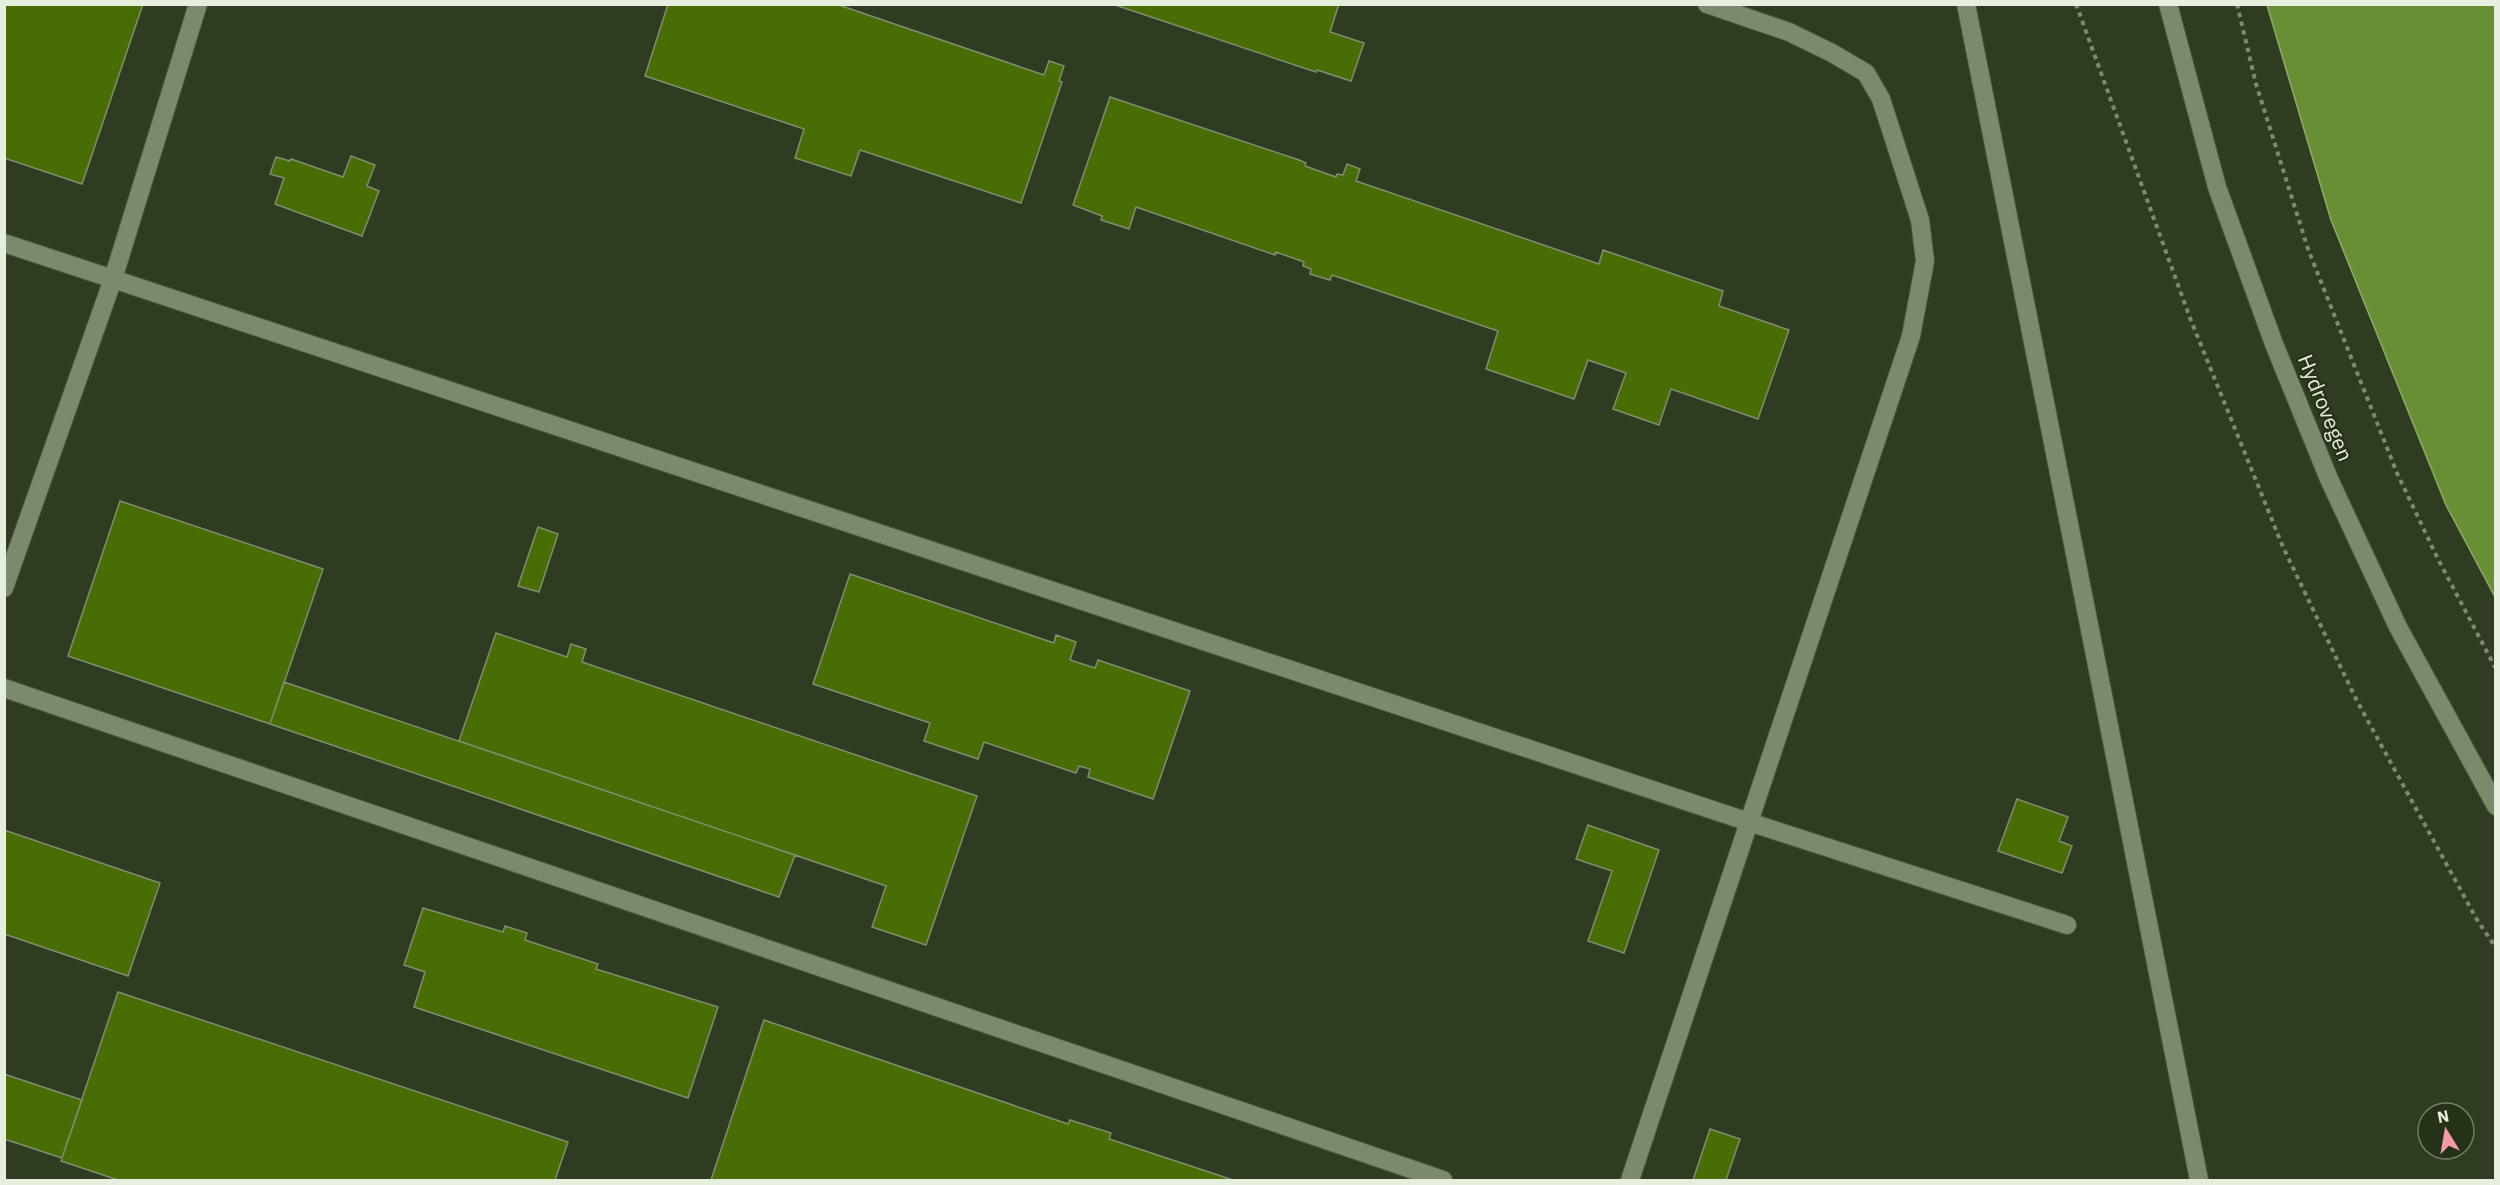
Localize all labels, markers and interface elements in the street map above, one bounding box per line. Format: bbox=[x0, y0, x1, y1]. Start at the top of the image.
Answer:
street label: Hydrovegen bbox=[2292, 350, 2360, 465]
north arrow bbox=[2416, 1101, 2476, 1161]
text: N bbox=[2436, 1105, 2451, 1127]

